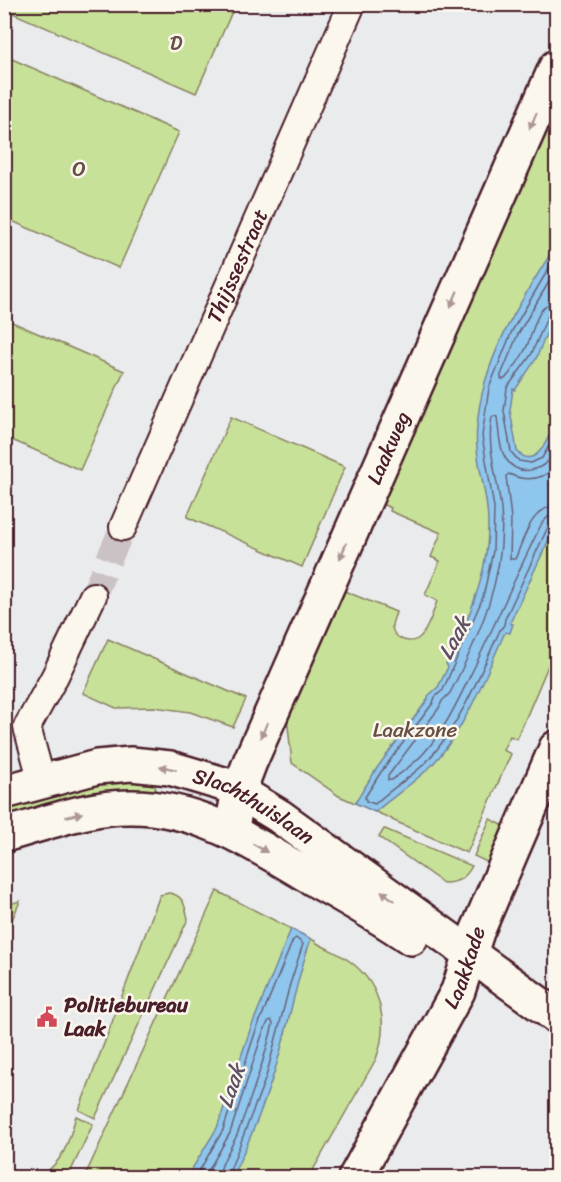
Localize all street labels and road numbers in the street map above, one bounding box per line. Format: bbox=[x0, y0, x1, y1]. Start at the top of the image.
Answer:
street label: Thijssestraat bbox=[196, 203, 279, 329]
street label: Laakweg bbox=[355, 405, 421, 491]
street label: Slachthuislaan bbox=[188, 757, 323, 855]
street label: Laakkade bbox=[433, 921, 497, 1016]

